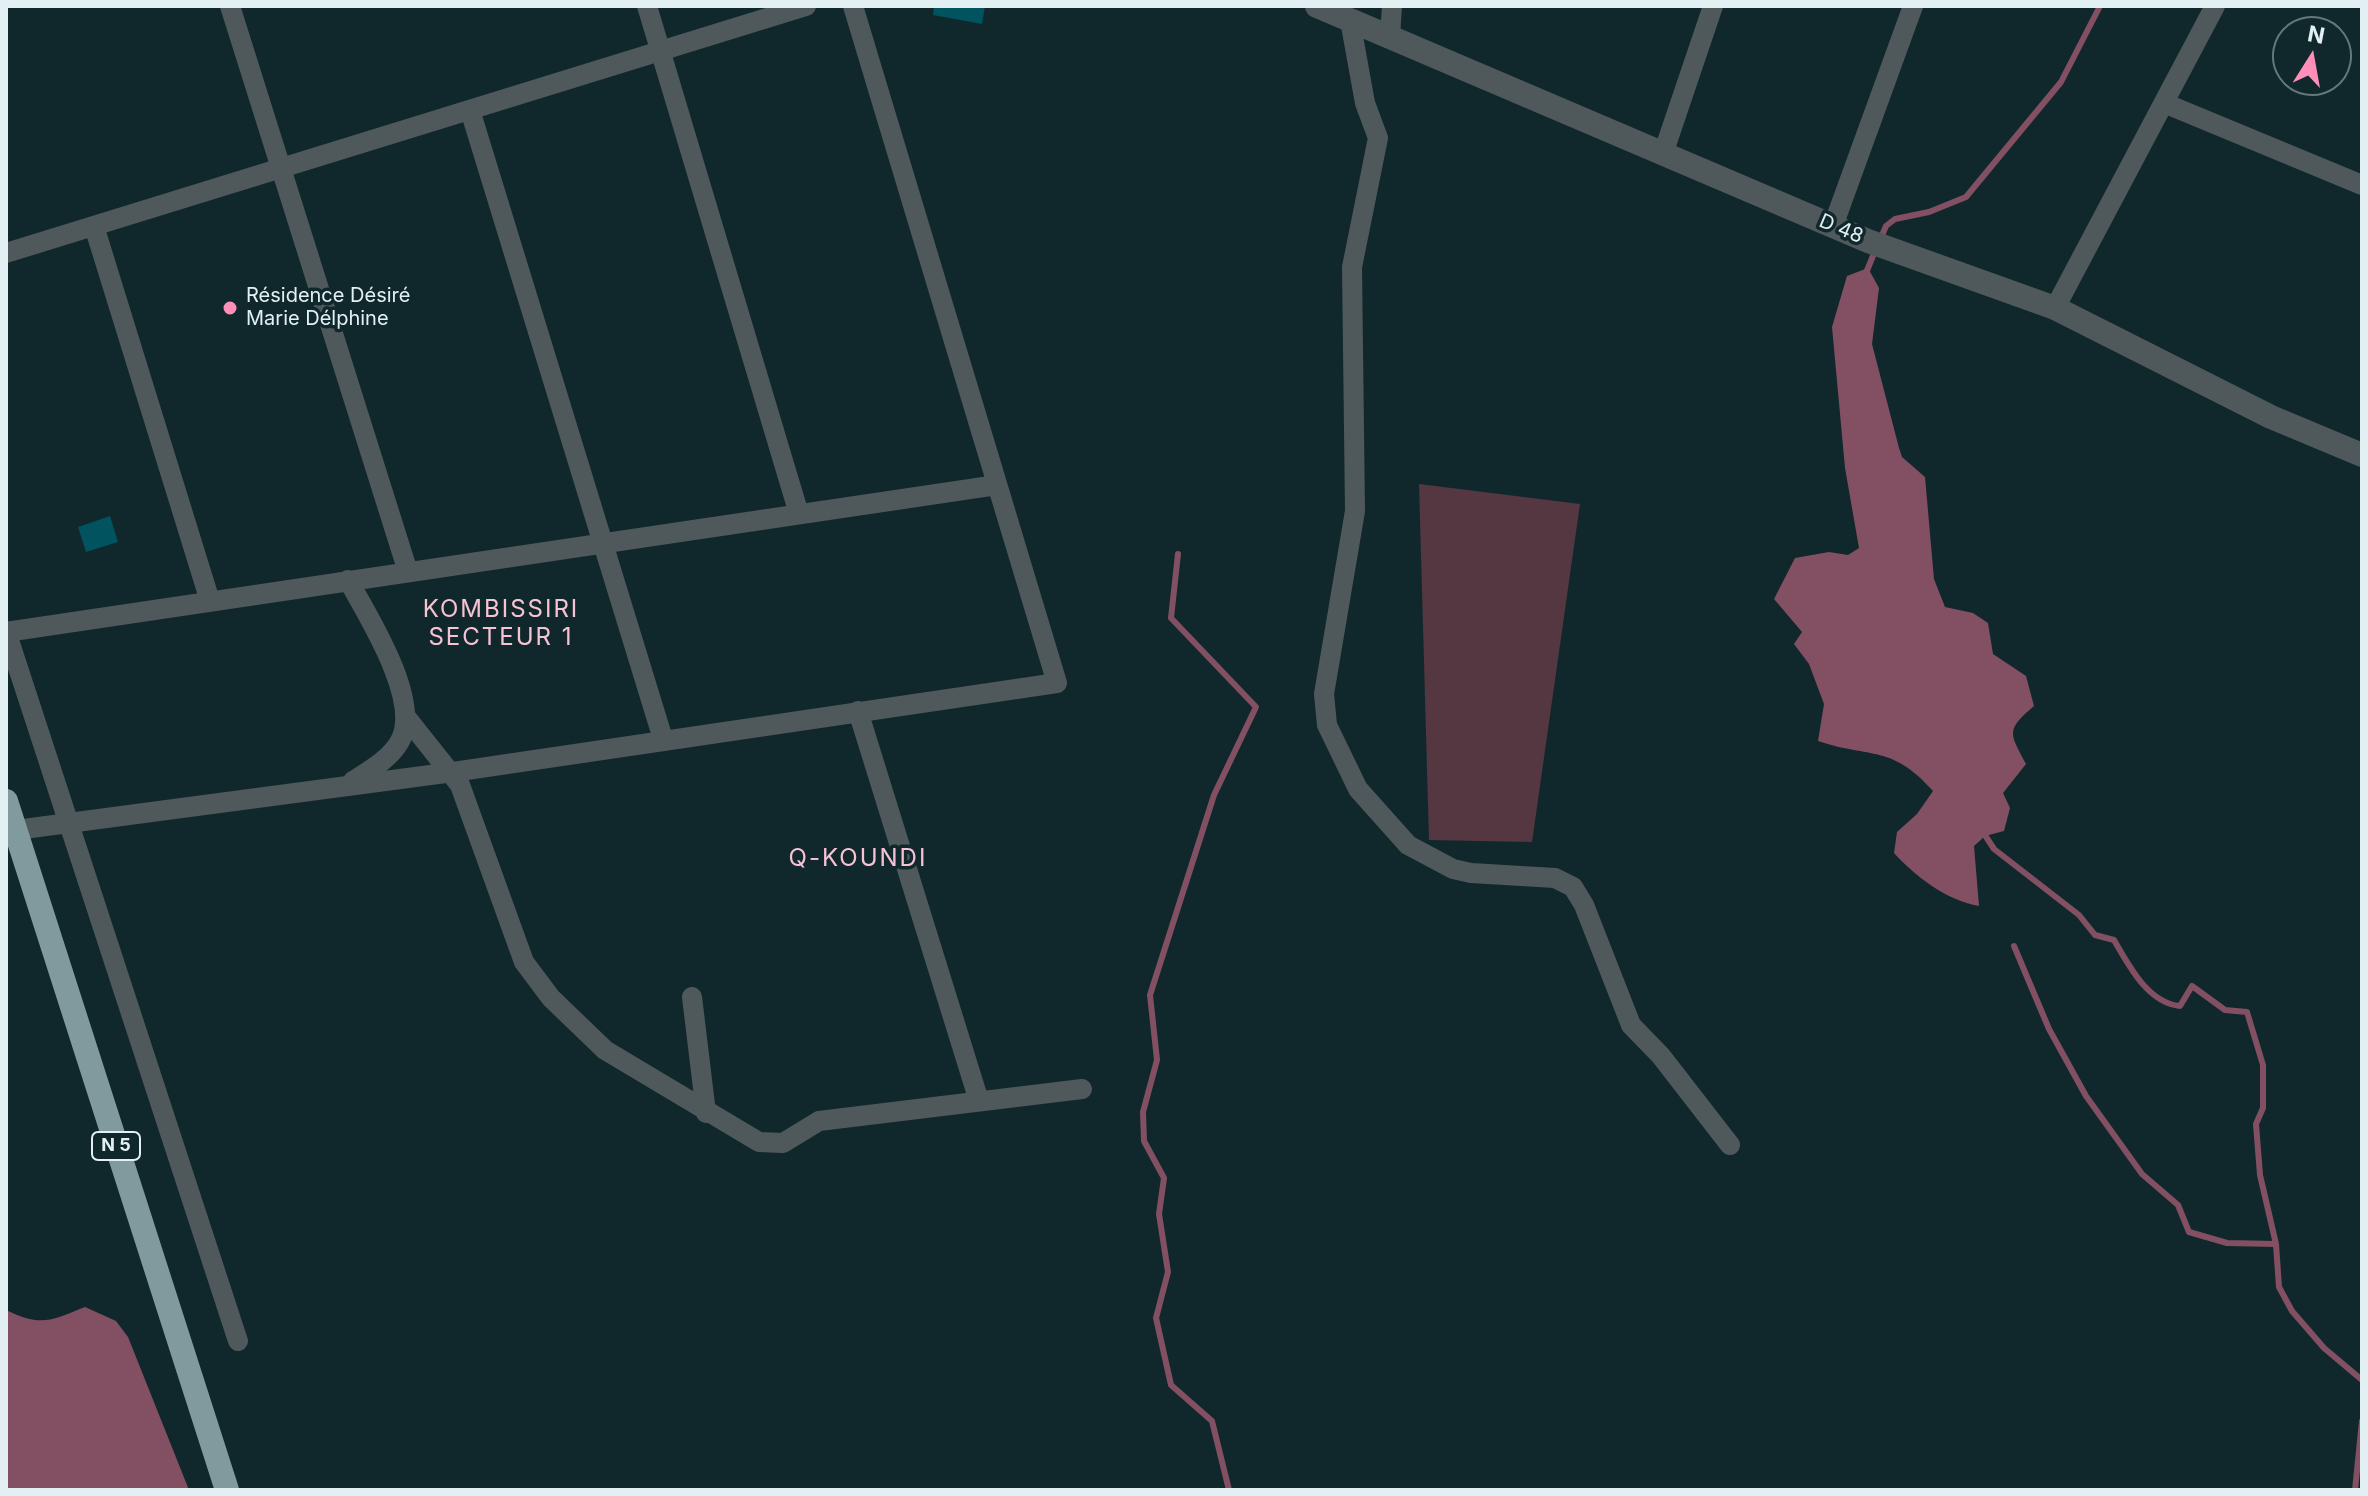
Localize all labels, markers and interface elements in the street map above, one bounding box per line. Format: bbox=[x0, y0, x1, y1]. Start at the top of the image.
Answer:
north arrow bbox=[2272, 16, 2352, 96]
text: N bbox=[2305, 20, 2327, 49]
street label: D 48 bbox=[1815, 209, 1867, 249]
place label: Résidence Désiré Marie Délphine bbox=[246, 284, 410, 331]
marker: Résidence Désiré Marie Délphine bbox=[221, 299, 239, 317]
district label: KOMBISSIRI SECTEUR 1 bbox=[423, 596, 579, 652]
district label: Q-KOUNDI bbox=[789, 845, 927, 873]
road number: N 5 bbox=[92, 1132, 140, 1160]

